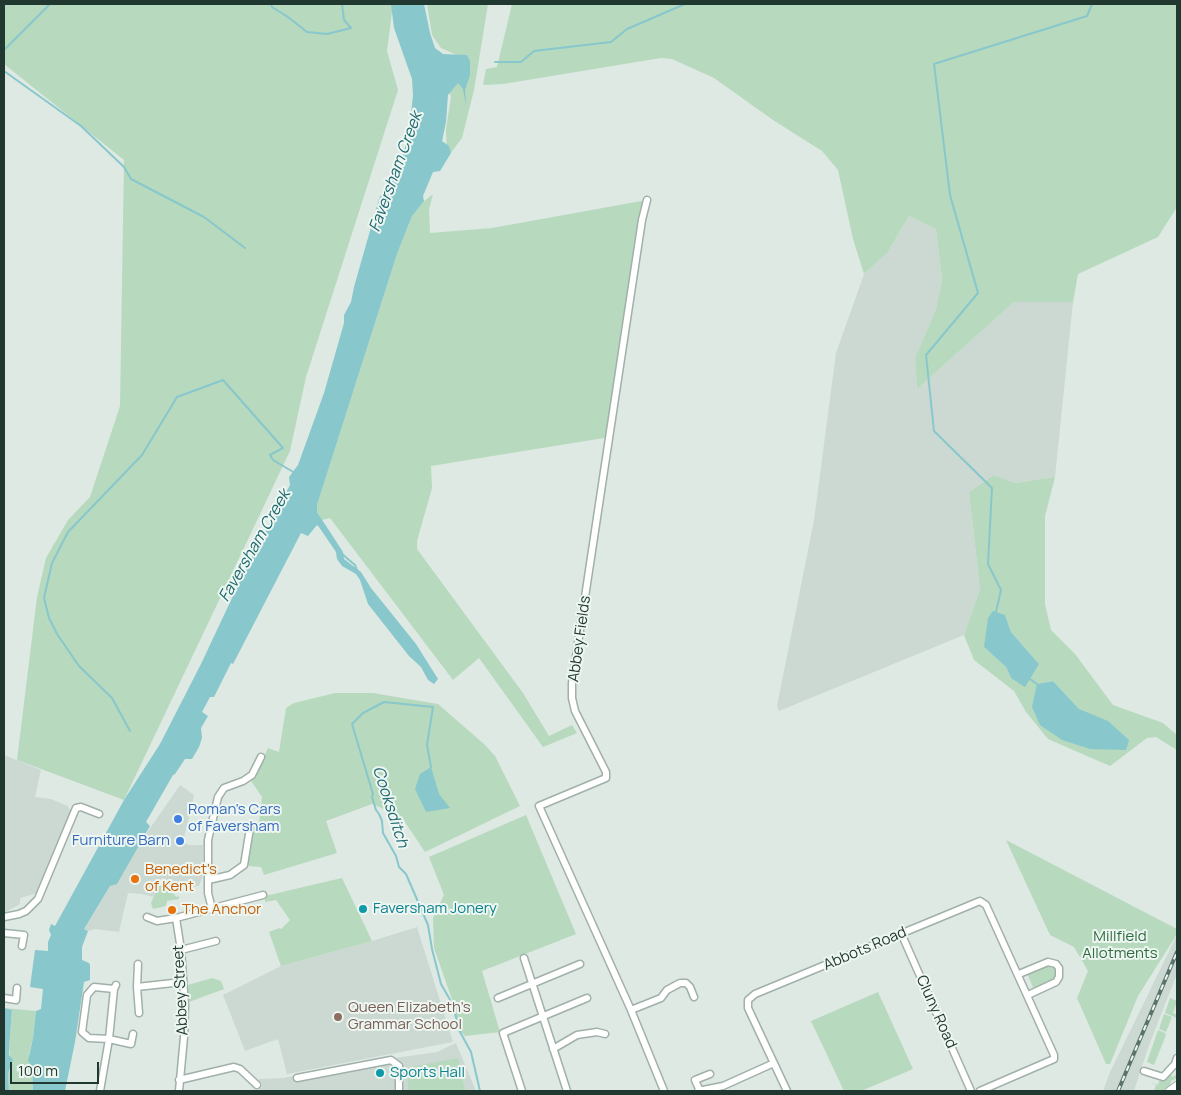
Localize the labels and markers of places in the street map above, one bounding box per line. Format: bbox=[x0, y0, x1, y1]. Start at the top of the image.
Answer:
place label: Roman's Cars of Faversham bbox=[188, 801, 281, 836]
marker: Roman's Cars of Faversham bbox=[172, 813, 184, 825]
place label: Furniture Barn bbox=[72, 832, 170, 850]
marker: Furniture Barn bbox=[174, 835, 186, 847]
place label: Benedict's of Kent bbox=[145, 861, 217, 896]
marker: Benedict's of Kent bbox=[129, 873, 141, 885]
place label: Faversham Jonery bbox=[373, 900, 497, 918]
place label: The Anchor bbox=[182, 901, 261, 919]
marker: Faversham Jonery bbox=[357, 903, 369, 915]
marker: The Anchor bbox=[166, 904, 178, 916]
place label: Queen Elizabeth's Grammar School bbox=[348, 999, 471, 1034]
marker: Queen Elizabeth's Grammar School bbox=[332, 1011, 344, 1023]
place label: Sports Hall bbox=[390, 1064, 465, 1082]
marker: Sports Hall bbox=[374, 1067, 386, 1079]

